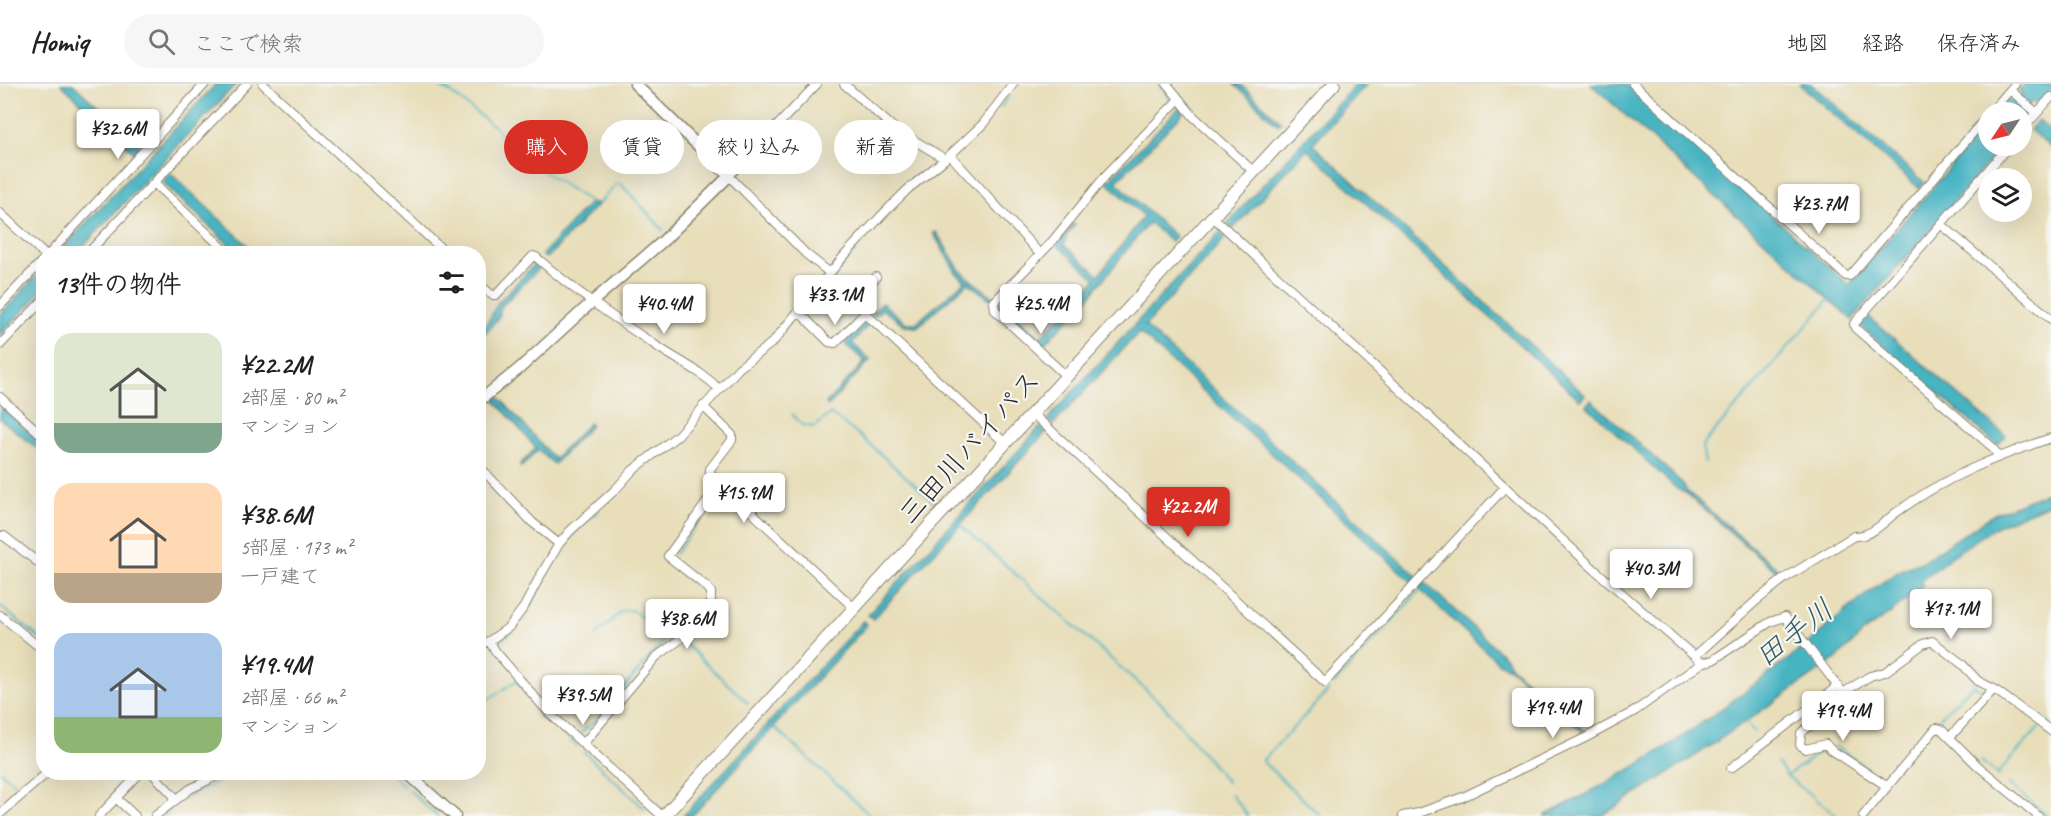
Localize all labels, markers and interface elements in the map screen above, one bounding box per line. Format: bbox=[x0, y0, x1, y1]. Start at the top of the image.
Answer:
search box bbox=[124, 14, 544, 68]
text: Homiq bbox=[30, 24, 88, 59]
icon: search bbox=[145, 25, 178, 58]
text: ここで検索 bbox=[193, 30, 303, 58]
text: 地図 bbox=[1787, 30, 1829, 56]
text: 経路 bbox=[1862, 30, 1904, 56]
text: 保存済み bbox=[1937, 30, 2021, 56]
north arrow bbox=[1978, 102, 2032, 156]
map controls bbox=[1978, 102, 2032, 222]
pin: ¥32.6M bbox=[69, 109, 167, 160]
text: ¥32.6M bbox=[91, 116, 145, 141]
chip: 購入 bbox=[504, 120, 588, 174]
chip: 賃貸 bbox=[600, 120, 684, 174]
chip: 絞り込み bbox=[696, 120, 822, 174]
chip: 新着 bbox=[834, 120, 918, 174]
button: layers bbox=[1978, 168, 2032, 222]
pin: ¥23.7M bbox=[1770, 184, 1868, 235]
text: ¥23.7M bbox=[1792, 191, 1846, 216]
icon: filters bbox=[435, 266, 468, 299]
text: 13件の物件 bbox=[54, 268, 181, 301]
pin: ¥33.1M bbox=[786, 275, 884, 326]
text: ¥33.1M bbox=[808, 282, 862, 307]
pin: ¥40.4M bbox=[615, 284, 713, 335]
pin: ¥25.4M bbox=[992, 284, 1090, 335]
text: ¥40.4M bbox=[637, 291, 691, 316]
text: ¥25.4M bbox=[1014, 291, 1068, 316]
text: ¥22.2M bbox=[240, 348, 311, 381]
icon: home bbox=[102, 357, 174, 429]
street label: 三田川バイパス bbox=[891, 363, 1047, 531]
text: 2部屋 · 80 m² bbox=[240, 385, 343, 410]
text: マンション bbox=[240, 414, 339, 439]
pin: ¥15.9M bbox=[695, 473, 793, 524]
text: ¥15.9M bbox=[717, 480, 771, 505]
pin: ¥22.2M bbox=[1139, 487, 1237, 538]
text: ¥22.2M bbox=[1161, 494, 1215, 519]
text: ¥38.6M bbox=[240, 498, 311, 531]
icon: home bbox=[102, 507, 174, 579]
text: 5部屋 · 173 m² bbox=[240, 535, 352, 560]
pin: ¥40.3M bbox=[1602, 549, 1700, 600]
text: ¥40.3M bbox=[1624, 556, 1678, 581]
text: 一戸建て bbox=[240, 564, 320, 589]
pin: ¥17.1M bbox=[1902, 589, 2000, 640]
water label: 田手川 bbox=[1747, 590, 1841, 676]
text: ¥17.1M bbox=[1924, 596, 1978, 621]
pin: ¥38.6M bbox=[638, 599, 736, 650]
text: ¥38.6M bbox=[660, 606, 714, 631]
text: ¥19.4M bbox=[240, 648, 311, 681]
icon: home bbox=[102, 657, 174, 729]
pin: ¥39.5M bbox=[534, 675, 632, 726]
text: ¥39.5M bbox=[556, 682, 610, 707]
text: 2部屋 · 66 m² bbox=[240, 685, 343, 710]
pin: ¥19.4M bbox=[1504, 688, 1602, 739]
pin: ¥19.4M bbox=[1794, 691, 1892, 742]
text: ¥19.4M bbox=[1526, 695, 1580, 720]
text: ¥19.4M bbox=[1816, 698, 1870, 723]
text: マンション bbox=[240, 714, 339, 739]

